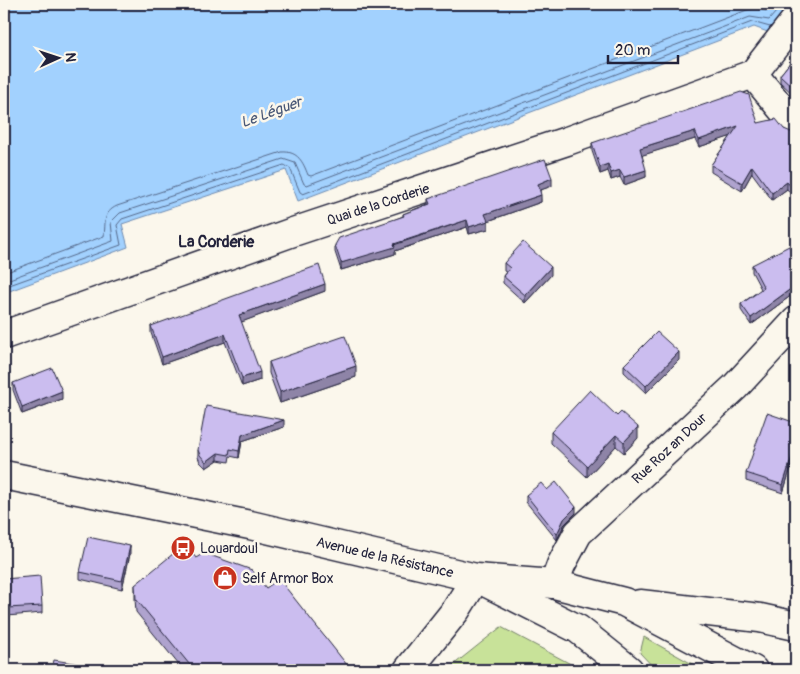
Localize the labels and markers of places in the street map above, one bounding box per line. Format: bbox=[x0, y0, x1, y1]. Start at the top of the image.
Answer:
bus stop icon: Louardoul bbox=[170, 535, 196, 561]
place label: Louardoul bbox=[200, 540, 258, 557]
shop icon: Self Armor Box bbox=[212, 565, 238, 591]
place label: Self Armor Box bbox=[242, 570, 334, 587]

